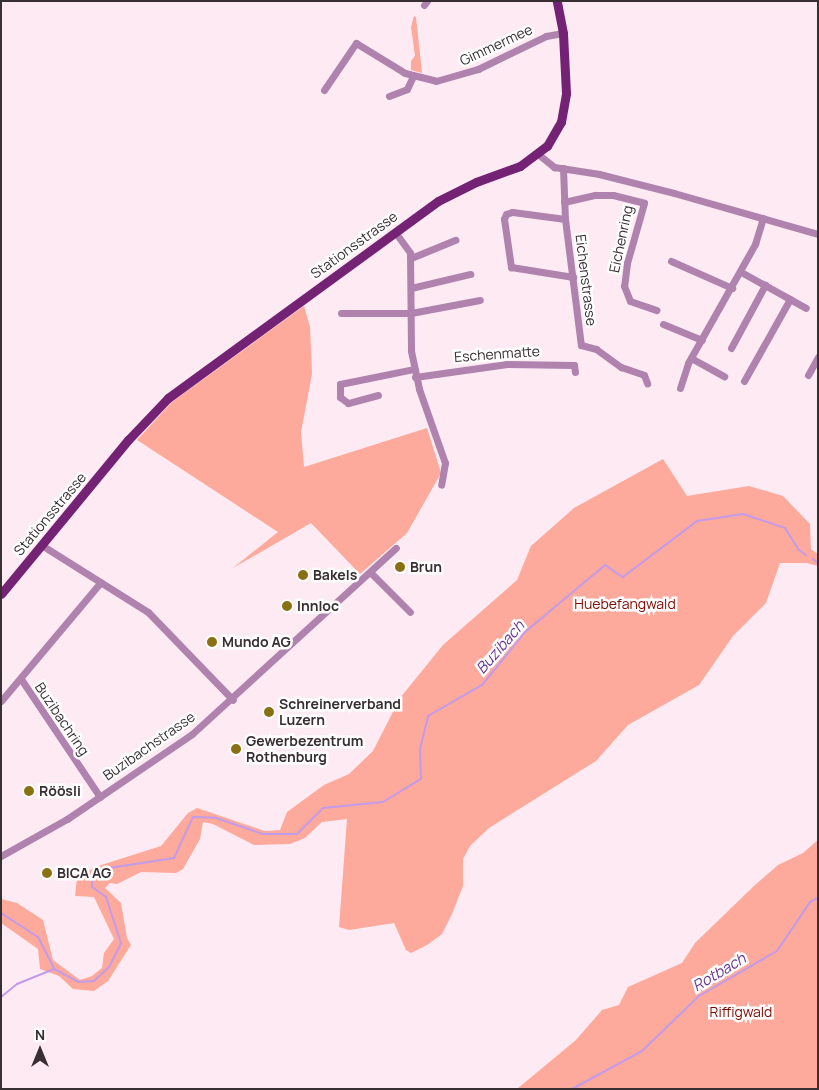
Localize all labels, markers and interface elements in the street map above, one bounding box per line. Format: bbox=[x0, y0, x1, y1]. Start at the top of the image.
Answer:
street label: Gimmermee bbox=[457, 21, 535, 69]
street label: Eichenring bbox=[606, 204, 636, 274]
street label: Stationsstrasse bbox=[307, 208, 401, 282]
street label: Eichenstrasse bbox=[572, 233, 600, 327]
street label: Eschenmatte bbox=[454, 343, 540, 365]
street label: Stationsstrasse bbox=[10, 469, 90, 559]
place label: Brun bbox=[410, 559, 442, 575]
marker: Brun bbox=[394, 561, 406, 573]
place label: Bakels bbox=[313, 567, 357, 583]
marker: Bakels bbox=[297, 569, 309, 581]
park label: Huebefangwald bbox=[574, 596, 676, 612]
place label: Innloc bbox=[297, 598, 339, 614]
marker: Innloc bbox=[281, 600, 293, 612]
water label: Buzibach bbox=[472, 617, 528, 677]
place label: Mundo AG bbox=[222, 634, 291, 650]
marker: Mundo AG bbox=[206, 636, 218, 648]
street label: Buzibachring bbox=[31, 679, 93, 759]
place label: Schreinerverband Luzern bbox=[279, 696, 401, 729]
marker: Schreinerverband Luzern bbox=[263, 706, 275, 718]
street label: Buzibachstrasse bbox=[100, 708, 198, 784]
place label: Gewerbezentrum Rothenburg bbox=[246, 733, 363, 766]
marker: Gewerbezentrum Rothenburg bbox=[230, 743, 242, 755]
place label: Röösli bbox=[39, 783, 81, 799]
marker: Röösli bbox=[23, 785, 35, 797]
place label: BICA AG bbox=[57, 865, 111, 881]
marker: BICA AG bbox=[41, 867, 53, 879]
water label: Rotbach bbox=[689, 949, 749, 995]
park label: Riffigwald bbox=[710, 1004, 772, 1020]
north arrow bbox=[15, 1025, 65, 1075]
text: N bbox=[35, 1025, 45, 1044]

